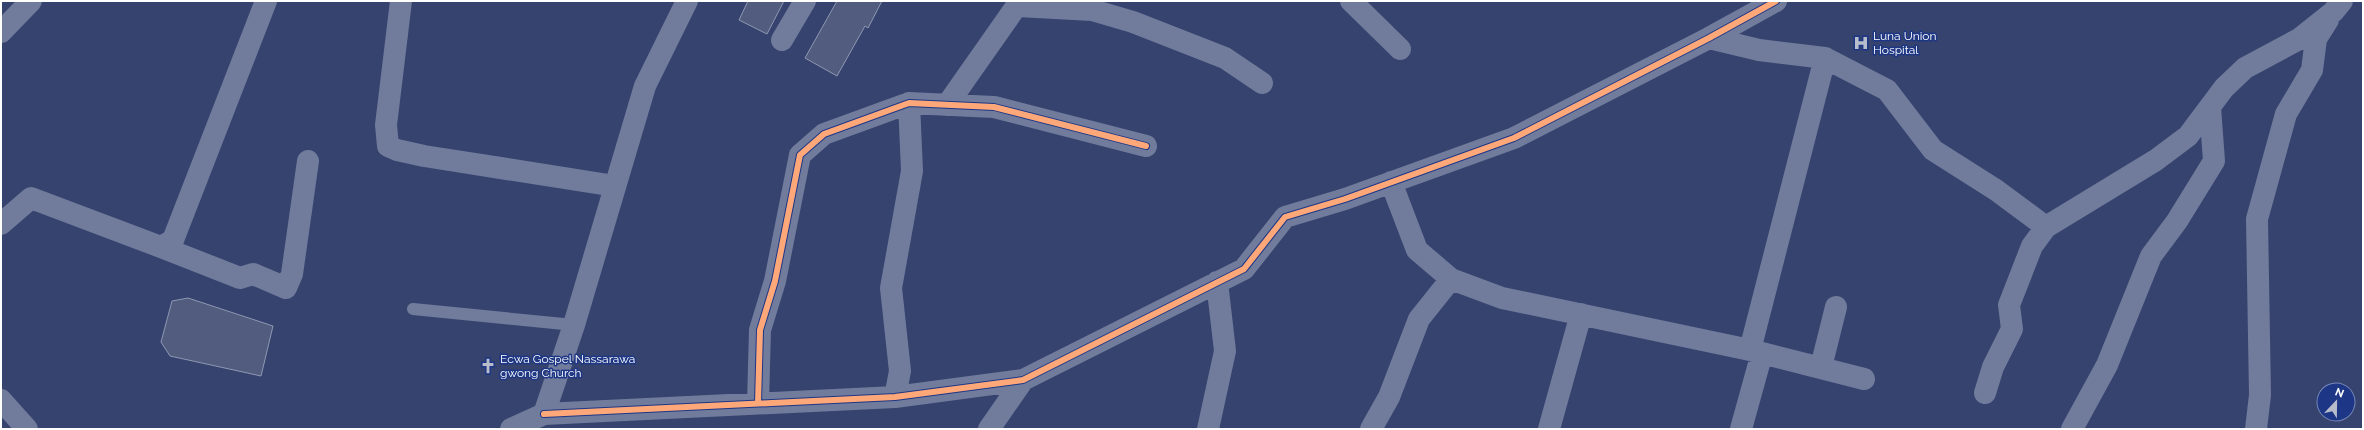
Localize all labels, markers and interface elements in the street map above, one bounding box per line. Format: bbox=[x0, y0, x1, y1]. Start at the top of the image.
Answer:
place label: Luna Union Hospital bbox=[1873, 29, 1936, 57]
hospital icon: Luna Union Hospital bbox=[1852, 34, 1870, 52]
place label: Ecwa Gospel Nassarawa gwong Church bbox=[500, 352, 635, 380]
church icon: Ecwa Gospel Nassarawa gwong Church bbox=[479, 357, 497, 375]
north arrow bbox=[2316, 382, 2356, 422]
text: N bbox=[2333, 386, 2346, 401]

